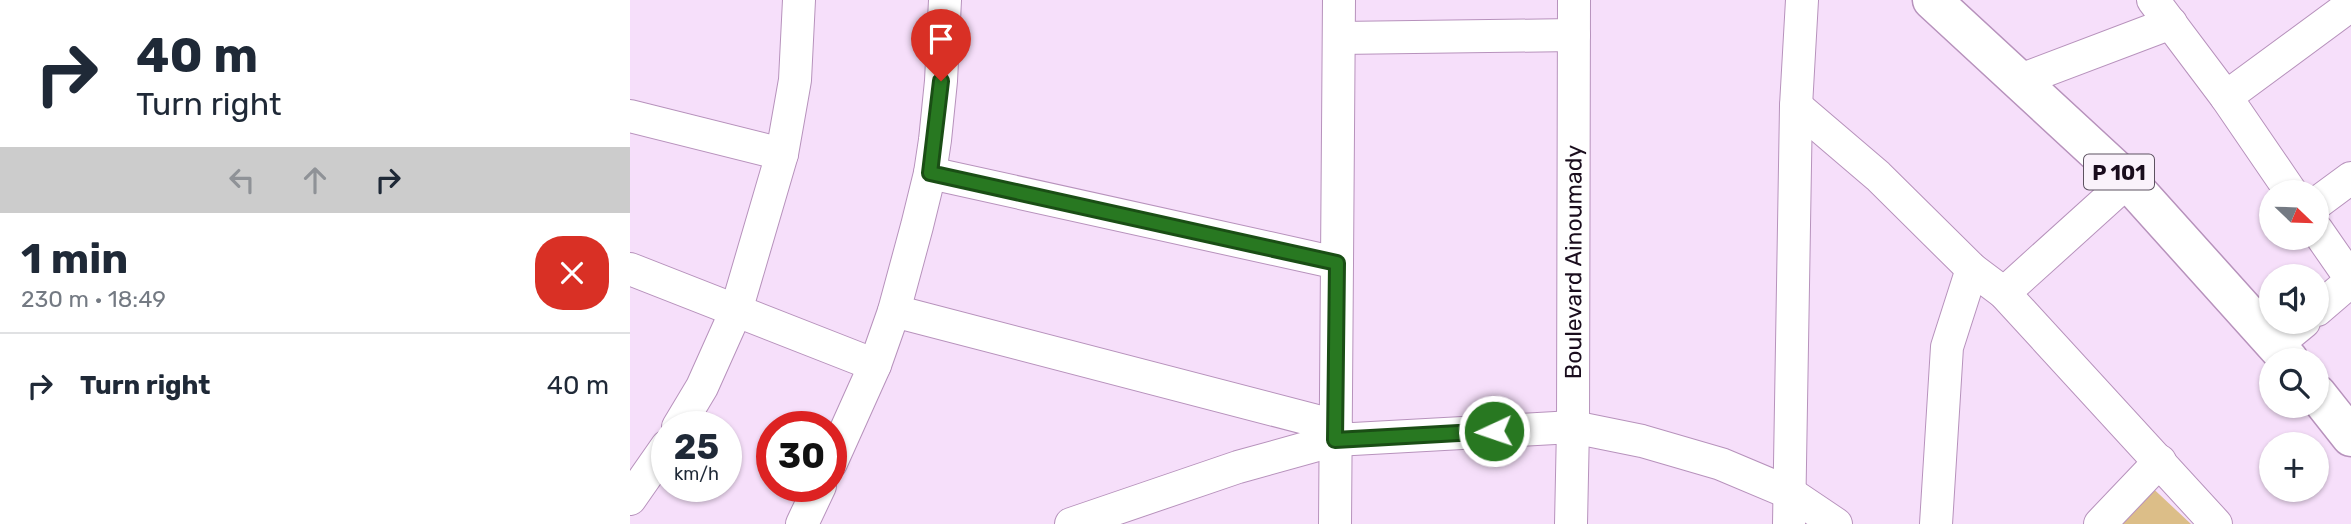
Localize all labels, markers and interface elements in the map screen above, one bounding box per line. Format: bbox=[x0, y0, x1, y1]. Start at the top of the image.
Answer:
pin bbox=[911, 9, 971, 81]
icon: arrive bbox=[922, 20, 960, 58]
text: 40 m bbox=[136, 26, 258, 84]
icon: right bbox=[21, 28, 112, 119]
text: Turn right bbox=[136, 85, 281, 123]
street label: Boulevard Ainoumady bbox=[1559, 145, 1588, 379]
road number: P 101 bbox=[2084, 154, 2154, 190]
icon: left bbox=[223, 161, 261, 199]
icon: ahead bbox=[296, 161, 334, 199]
icon: right bbox=[369, 161, 407, 199]
north arrow bbox=[2259, 180, 2329, 250]
map controls bbox=[2259, 180, 2329, 502]
text: 1 min bbox=[21, 234, 128, 284]
button: close bbox=[535, 236, 609, 310]
button: sound bbox=[2259, 264, 2329, 334]
text: 230 m · 18:49 bbox=[21, 285, 166, 313]
button: search bbox=[2259, 348, 2329, 418]
icon: right bbox=[21, 367, 59, 405]
text: Turn right bbox=[80, 370, 210, 401]
text: 40 m bbox=[547, 370, 609, 401]
position arrow bbox=[1457, 394, 1531, 468]
speed limit sign: 30 bbox=[756, 411, 847, 502]
text: 25 bbox=[674, 426, 719, 468]
button: + bbox=[2259, 432, 2329, 502]
text: km/h bbox=[674, 463, 719, 485]

